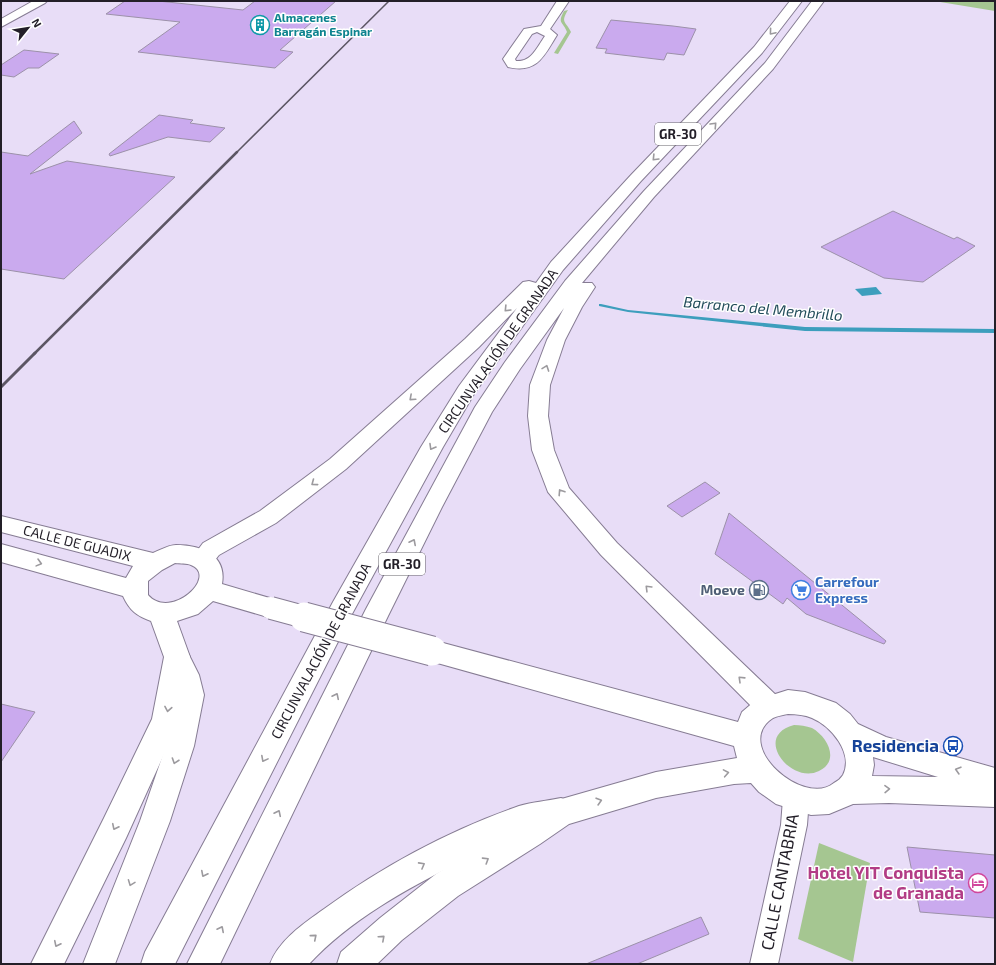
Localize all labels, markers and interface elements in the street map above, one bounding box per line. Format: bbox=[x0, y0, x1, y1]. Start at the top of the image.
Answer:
north arrow bbox=[8, 8, 48, 48]
place label: Almacenes Barragán Espinar bbox=[274, 10, 372, 38]
building icon: Almacenes Barragán Espinar bbox=[249, 14, 271, 36]
text: N bbox=[29, 16, 45, 29]
one-way arrow bbox=[770, 27, 777, 35]
one-way arrow bbox=[709, 122, 717, 130]
road number: GR-30 bbox=[655, 123, 701, 145]
one-way arrow bbox=[652, 153, 660, 161]
street label: CIRCUNVALACIÓN DE GRANADA bbox=[434, 265, 561, 436]
water label: Barranco del Membrillo bbox=[683, 292, 843, 324]
one-way arrow bbox=[504, 304, 511, 312]
one-way arrow bbox=[541, 364, 550, 371]
one-way arrow bbox=[409, 393, 417, 401]
one-way arrow bbox=[429, 443, 436, 450]
one-way arrow bbox=[311, 478, 318, 485]
one-way arrow bbox=[558, 489, 566, 496]
street label: CALLE DE GUADIX bbox=[21, 521, 133, 564]
one-way arrow bbox=[408, 539, 416, 546]
road number: GR-30 bbox=[379, 553, 425, 575]
one-way arrow bbox=[35, 559, 42, 567]
street label: CIRCUNVALACIÓN DE GRANADA bbox=[267, 560, 374, 742]
place label: Carrefour Express bbox=[815, 573, 879, 606]
fuel station icon: Moeve bbox=[748, 579, 770, 601]
supermarket icon: Carrefour Express bbox=[790, 579, 812, 601]
place label: Moeve bbox=[700, 581, 745, 598]
one-way arrow bbox=[645, 585, 653, 593]
one-way arrow bbox=[738, 676, 746, 684]
one-way arrow bbox=[331, 693, 339, 700]
one-way arrow bbox=[164, 706, 173, 712]
place label: Residencia bbox=[852, 735, 939, 755]
bus stop icon: Residencia bbox=[942, 735, 964, 757]
one-way arrow bbox=[261, 755, 269, 762]
one-way arrow bbox=[171, 757, 180, 764]
one-way arrow bbox=[954, 766, 961, 775]
one-way arrow bbox=[722, 769, 729, 778]
one-way arrow bbox=[884, 785, 890, 793]
one-way arrow bbox=[595, 797, 602, 806]
one-way arrow bbox=[273, 809, 281, 817]
street label: CALLE CANTABRIA bbox=[756, 811, 802, 952]
one-way arrow bbox=[112, 823, 120, 831]
one-way arrow bbox=[482, 858, 489, 865]
place label: Hotel YIT Conquista de Granada bbox=[808, 862, 964, 902]
one-way arrow bbox=[418, 863, 425, 870]
one-way arrow bbox=[201, 870, 209, 877]
hotel icon: Hotel YIT Conquista de Granada bbox=[967, 872, 989, 894]
one-way arrow bbox=[127, 880, 135, 887]
one-way arrow bbox=[216, 926, 224, 933]
one-way arrow bbox=[309, 934, 317, 941]
one-way arrow bbox=[377, 936, 384, 943]
one-way arrow bbox=[54, 940, 62, 947]

